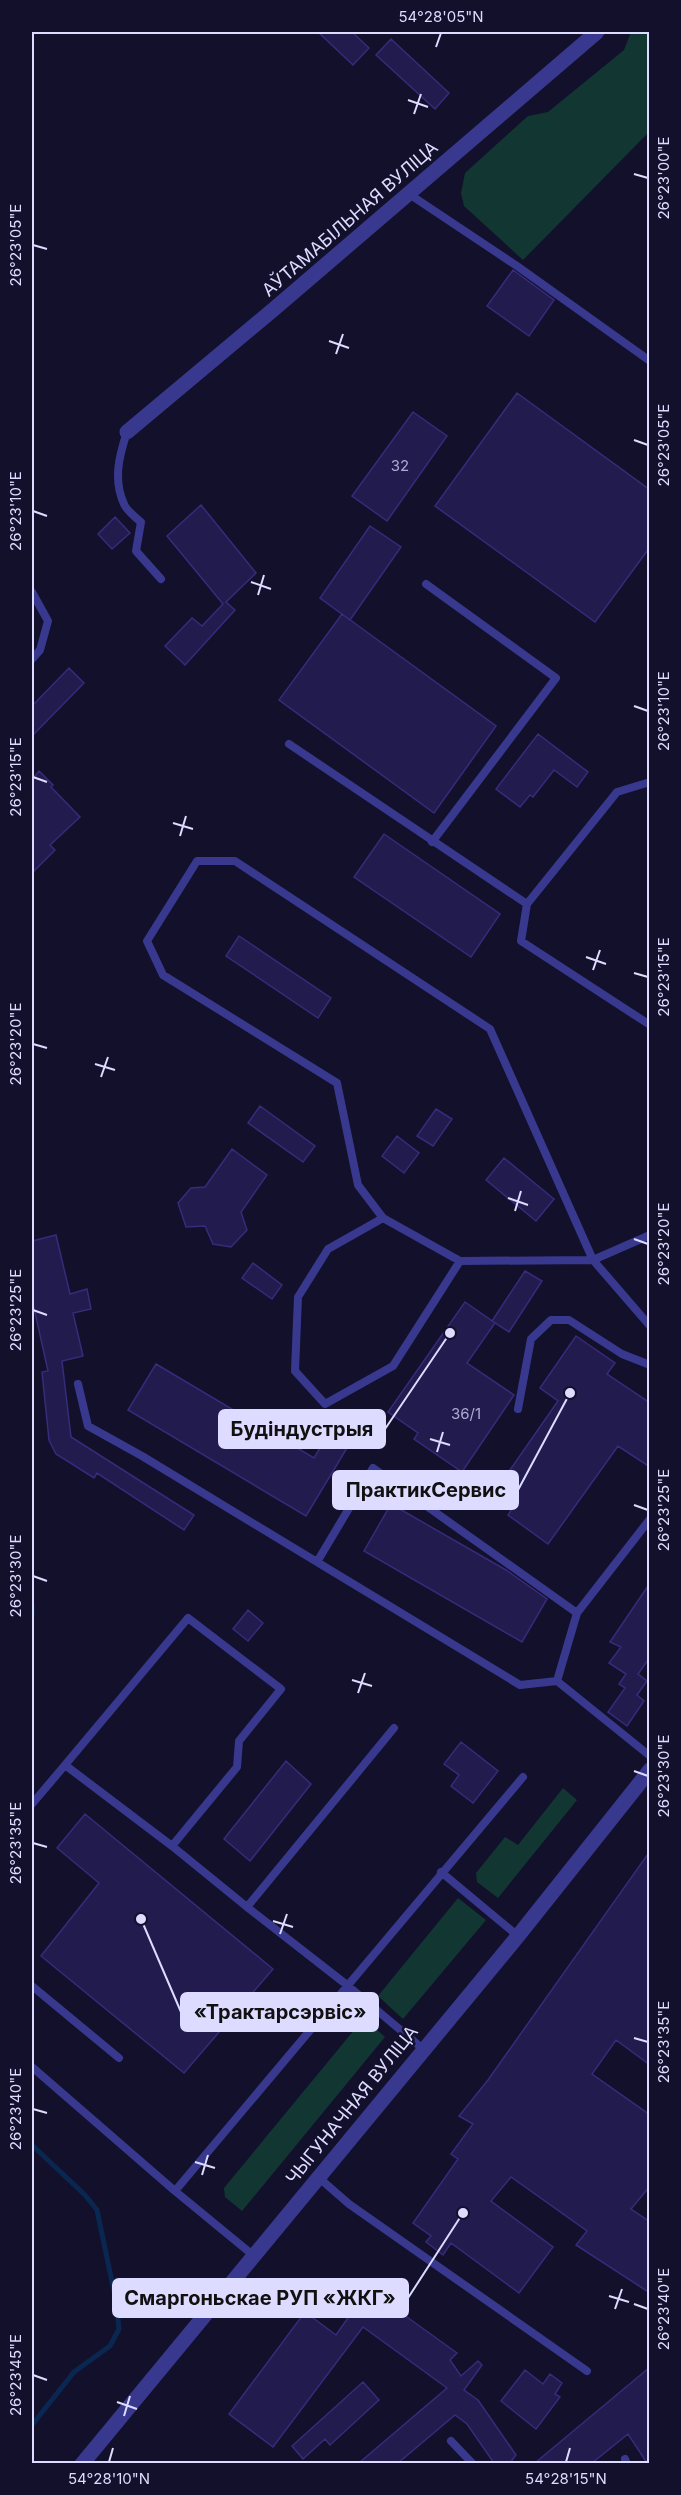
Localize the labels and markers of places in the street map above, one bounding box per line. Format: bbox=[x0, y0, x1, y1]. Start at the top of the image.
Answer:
callout: Будіндустрыя bbox=[219, 1410, 385, 1448]
callout: ПрактикСервис bbox=[333, 1471, 518, 1509]
callout: «Трактарсэрвіс» bbox=[181, 1993, 378, 2031]
callout: Смаргоньскае РУП «ЖКГ» bbox=[113, 2279, 408, 2317]

